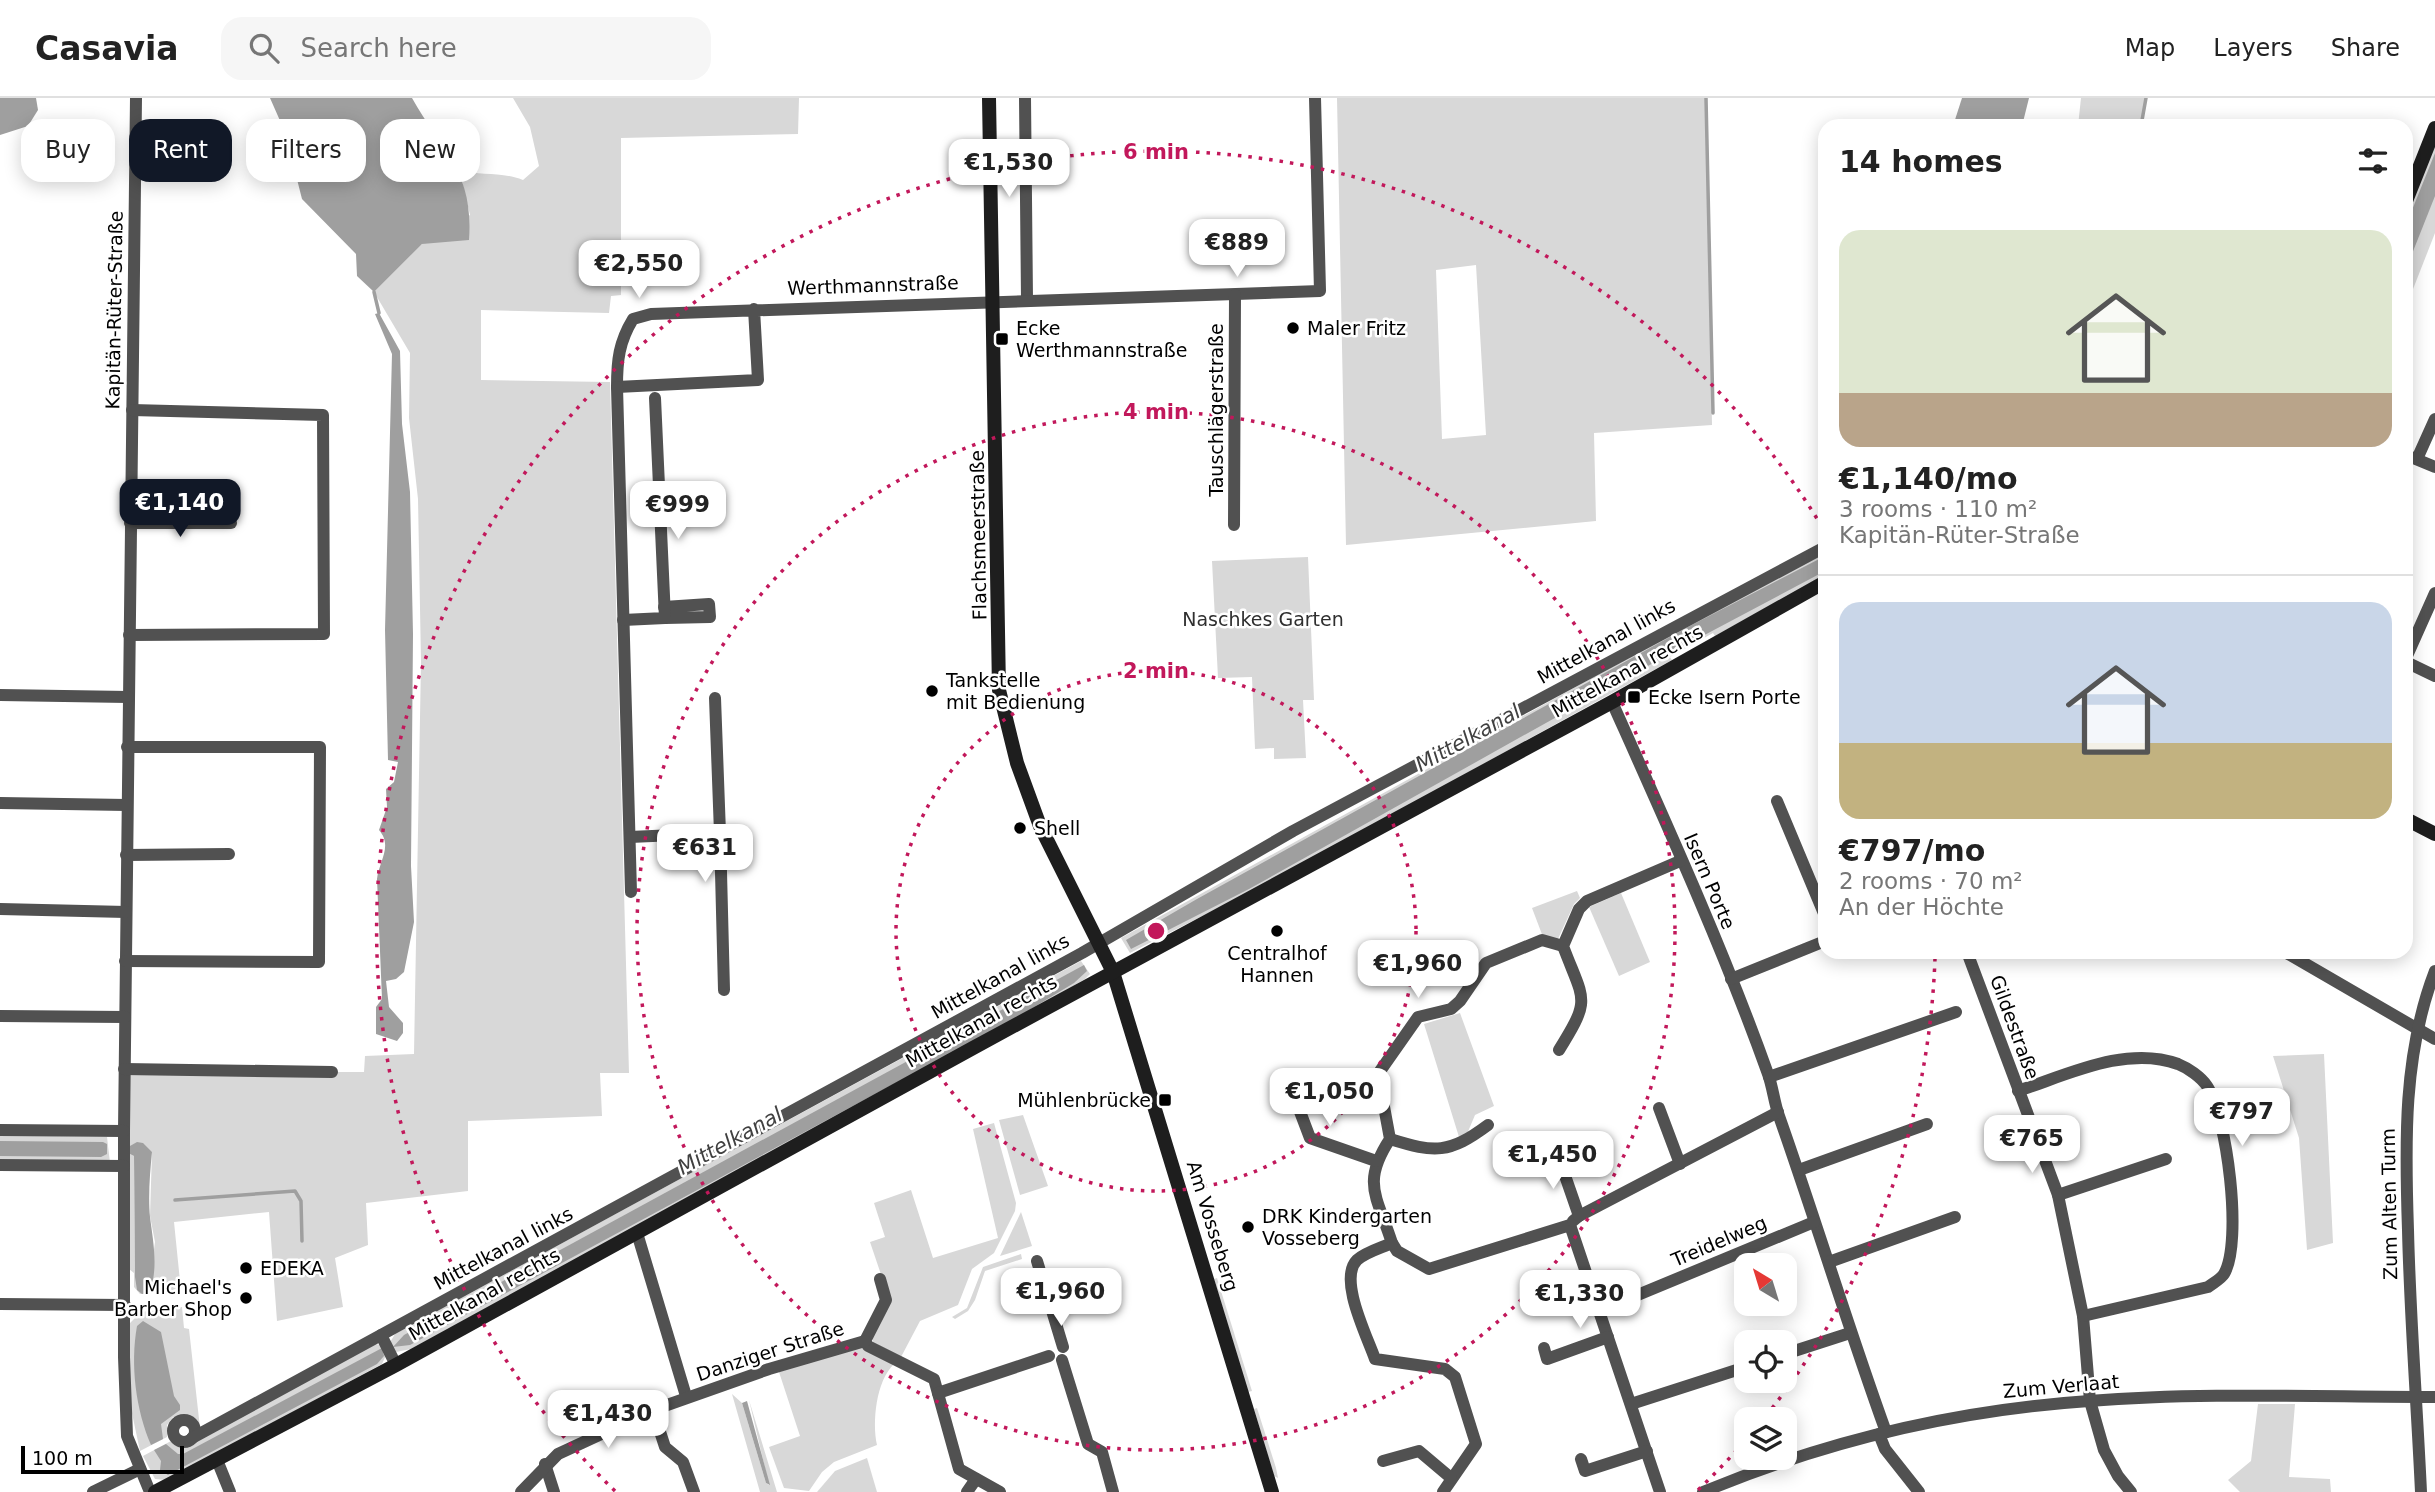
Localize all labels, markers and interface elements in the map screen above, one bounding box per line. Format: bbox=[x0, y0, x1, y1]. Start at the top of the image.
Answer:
search box bbox=[221, 17, 711, 80]
text: Casavia bbox=[35, 29, 179, 68]
icon: search bbox=[245, 29, 283, 67]
text: Search here bbox=[301, 33, 457, 63]
text: Map bbox=[2125, 34, 2175, 62]
text: Layers bbox=[2213, 34, 2293, 62]
text: Share bbox=[2331, 34, 2400, 62]
chip: Buy bbox=[21, 119, 115, 182]
chip: Rent bbox=[129, 119, 232, 182]
chip: Filters bbox=[246, 119, 366, 182]
chip: New bbox=[380, 119, 480, 182]
pin: €1,530 bbox=[952, 140, 1066, 199]
text: 6 min bbox=[1123, 140, 1189, 164]
icon: filters bbox=[2354, 142, 2392, 180]
text: 14 homes bbox=[1839, 144, 2003, 179]
text: €1,530 bbox=[965, 149, 1053, 175]
street label: Kapitän-Rüter-Straße bbox=[101, 210, 127, 410]
pin: €889 bbox=[1196, 220, 1278, 279]
text: €889 bbox=[1205, 229, 1269, 255]
pin: €2,550 bbox=[582, 240, 696, 300]
text: €2,550 bbox=[595, 250, 683, 276]
street label: Werthmannstraße bbox=[787, 271, 959, 299]
icon: home bbox=[2053, 275, 2179, 401]
place label: Ecke Werthmannstraße bbox=[1016, 317, 1187, 361]
place label: Maler Fritz bbox=[1307, 317, 1406, 339]
marker: Maler Fritz bbox=[1285, 320, 1301, 336]
street label: Tauschlägerstraße bbox=[1205, 323, 1227, 498]
marker: Ecke Werthmannstraße bbox=[994, 331, 1010, 347]
text: 4 min bbox=[1123, 400, 1189, 424]
street label: Flachsmeerstraße bbox=[966, 450, 990, 620]
text: €1,140/mo bbox=[1839, 461, 2018, 496]
pin: €1,140 bbox=[123, 480, 237, 539]
pin: €999 bbox=[637, 482, 719, 541]
text: €1,140 bbox=[136, 489, 224, 515]
text: €999 bbox=[646, 491, 710, 517]
text: 3 rooms · 110 m² bbox=[1839, 496, 2037, 522]
text: Kapitän-Rüter-Straße bbox=[1839, 522, 2080, 548]
street label: Mittelkanal links bbox=[1533, 594, 1679, 688]
park label: Naschkes Garten bbox=[1182, 608, 1344, 630]
street label: Mittelkanal rechts bbox=[1547, 620, 1707, 722]
icon: home bbox=[2053, 647, 2179, 773]
text: 2 min bbox=[1123, 659, 1189, 683]
place label: Tankstelle mit Bedienung bbox=[945, 669, 1085, 713]
marker: Tankstelle mit Bedienung bbox=[924, 683, 940, 699]
place label: Ecke Isern Porte bbox=[1648, 686, 1801, 708]
marker: Ecke Isern Porte bbox=[1626, 689, 1642, 705]
water label: Mittelkanal bbox=[1411, 699, 1525, 777]
place label: Shell bbox=[1034, 817, 1080, 839]
marker: Shell bbox=[1012, 820, 1028, 836]
pin: €631 bbox=[664, 824, 746, 884]
street label: Isern Porte bbox=[1680, 830, 1740, 932]
text: €797/mo bbox=[1839, 833, 1985, 868]
text: €631 bbox=[673, 834, 737, 860]
text: 2 rooms · 70 m² bbox=[1839, 868, 2023, 894]
text: An der Höchte bbox=[1839, 894, 2004, 920]
centre of rings bbox=[1144, 919, 1168, 943]
marker: Centralhof Hannen bbox=[1269, 923, 1285, 939]
street label: Mittelkanal links bbox=[927, 929, 1073, 1023]
pin: €1,960 bbox=[1361, 940, 1475, 1000]
place label: Centralhof Hannen bbox=[1227, 942, 1328, 986]
text: €1,960 bbox=[1374, 950, 1462, 976]
street label: Mittelkanal rechts bbox=[901, 970, 1061, 1072]
street label: Gildestraße bbox=[1986, 972, 2044, 1082]
pin: €1,050 bbox=[1273, 1068, 1387, 1128]
text: €1,050 bbox=[1286, 1078, 1374, 1104]
pin: €797 bbox=[2201, 1088, 2283, 1148]
place label: Mühlenbrücke bbox=[1017, 1089, 1151, 1111]
marker: Mühlenbrücke bbox=[1157, 1092, 1173, 1108]
text: €797 bbox=[2210, 1098, 2274, 1124]
water label: Mittelkanal bbox=[673, 1102, 787, 1180]
pin: €765 bbox=[1991, 1116, 2073, 1175]
text: €765 bbox=[2000, 1125, 2064, 1151]
street label: Zum Alten Turm bbox=[2377, 1128, 2401, 1280]
pin: €1,450 bbox=[1496, 1132, 1610, 1191]
text: €1,450 bbox=[1509, 1141, 1597, 1167]
street label: Am Vosseberg bbox=[1183, 1158, 1243, 1294]
street label: Mittelkanal links bbox=[430, 1202, 576, 1294]
place label: DRK Kindergarten Vosseberg bbox=[1262, 1205, 1432, 1249]
street label: Treidelweg bbox=[1667, 1211, 1770, 1271]
marker: DRK Kindergarten Vosseberg bbox=[1240, 1219, 1256, 1235]
street label: Mittelkanal rechts bbox=[404, 1243, 564, 1345]
north arrow bbox=[1734, 1253, 1797, 1316]
map controls bbox=[1734, 1253, 1797, 1470]
place label: EDEKA bbox=[260, 1257, 324, 1279]
marker: EDEKA bbox=[238, 1260, 254, 1276]
pin: €1,960 bbox=[1004, 1268, 1118, 1328]
pin: €1,330 bbox=[1523, 1270, 1637, 1330]
place label: Michael's Barber Shop bbox=[114, 1276, 232, 1320]
text: €1,960 bbox=[1017, 1278, 1105, 1304]
text: €1,330 bbox=[1536, 1280, 1624, 1306]
marker: Michael's Barber Shop bbox=[238, 1290, 254, 1306]
street label: Danziger Straße bbox=[693, 1317, 847, 1385]
button: locate bbox=[1734, 1330, 1797, 1393]
street label: Zum Verlaat bbox=[2002, 1370, 2120, 1402]
pin: €1,430 bbox=[551, 1390, 665, 1450]
text: €1,430 bbox=[564, 1400, 652, 1426]
button: layers bbox=[1734, 1407, 1797, 1470]
scale bar bbox=[21, 1443, 184, 1475]
text: 100 m bbox=[32, 1447, 93, 1469]

